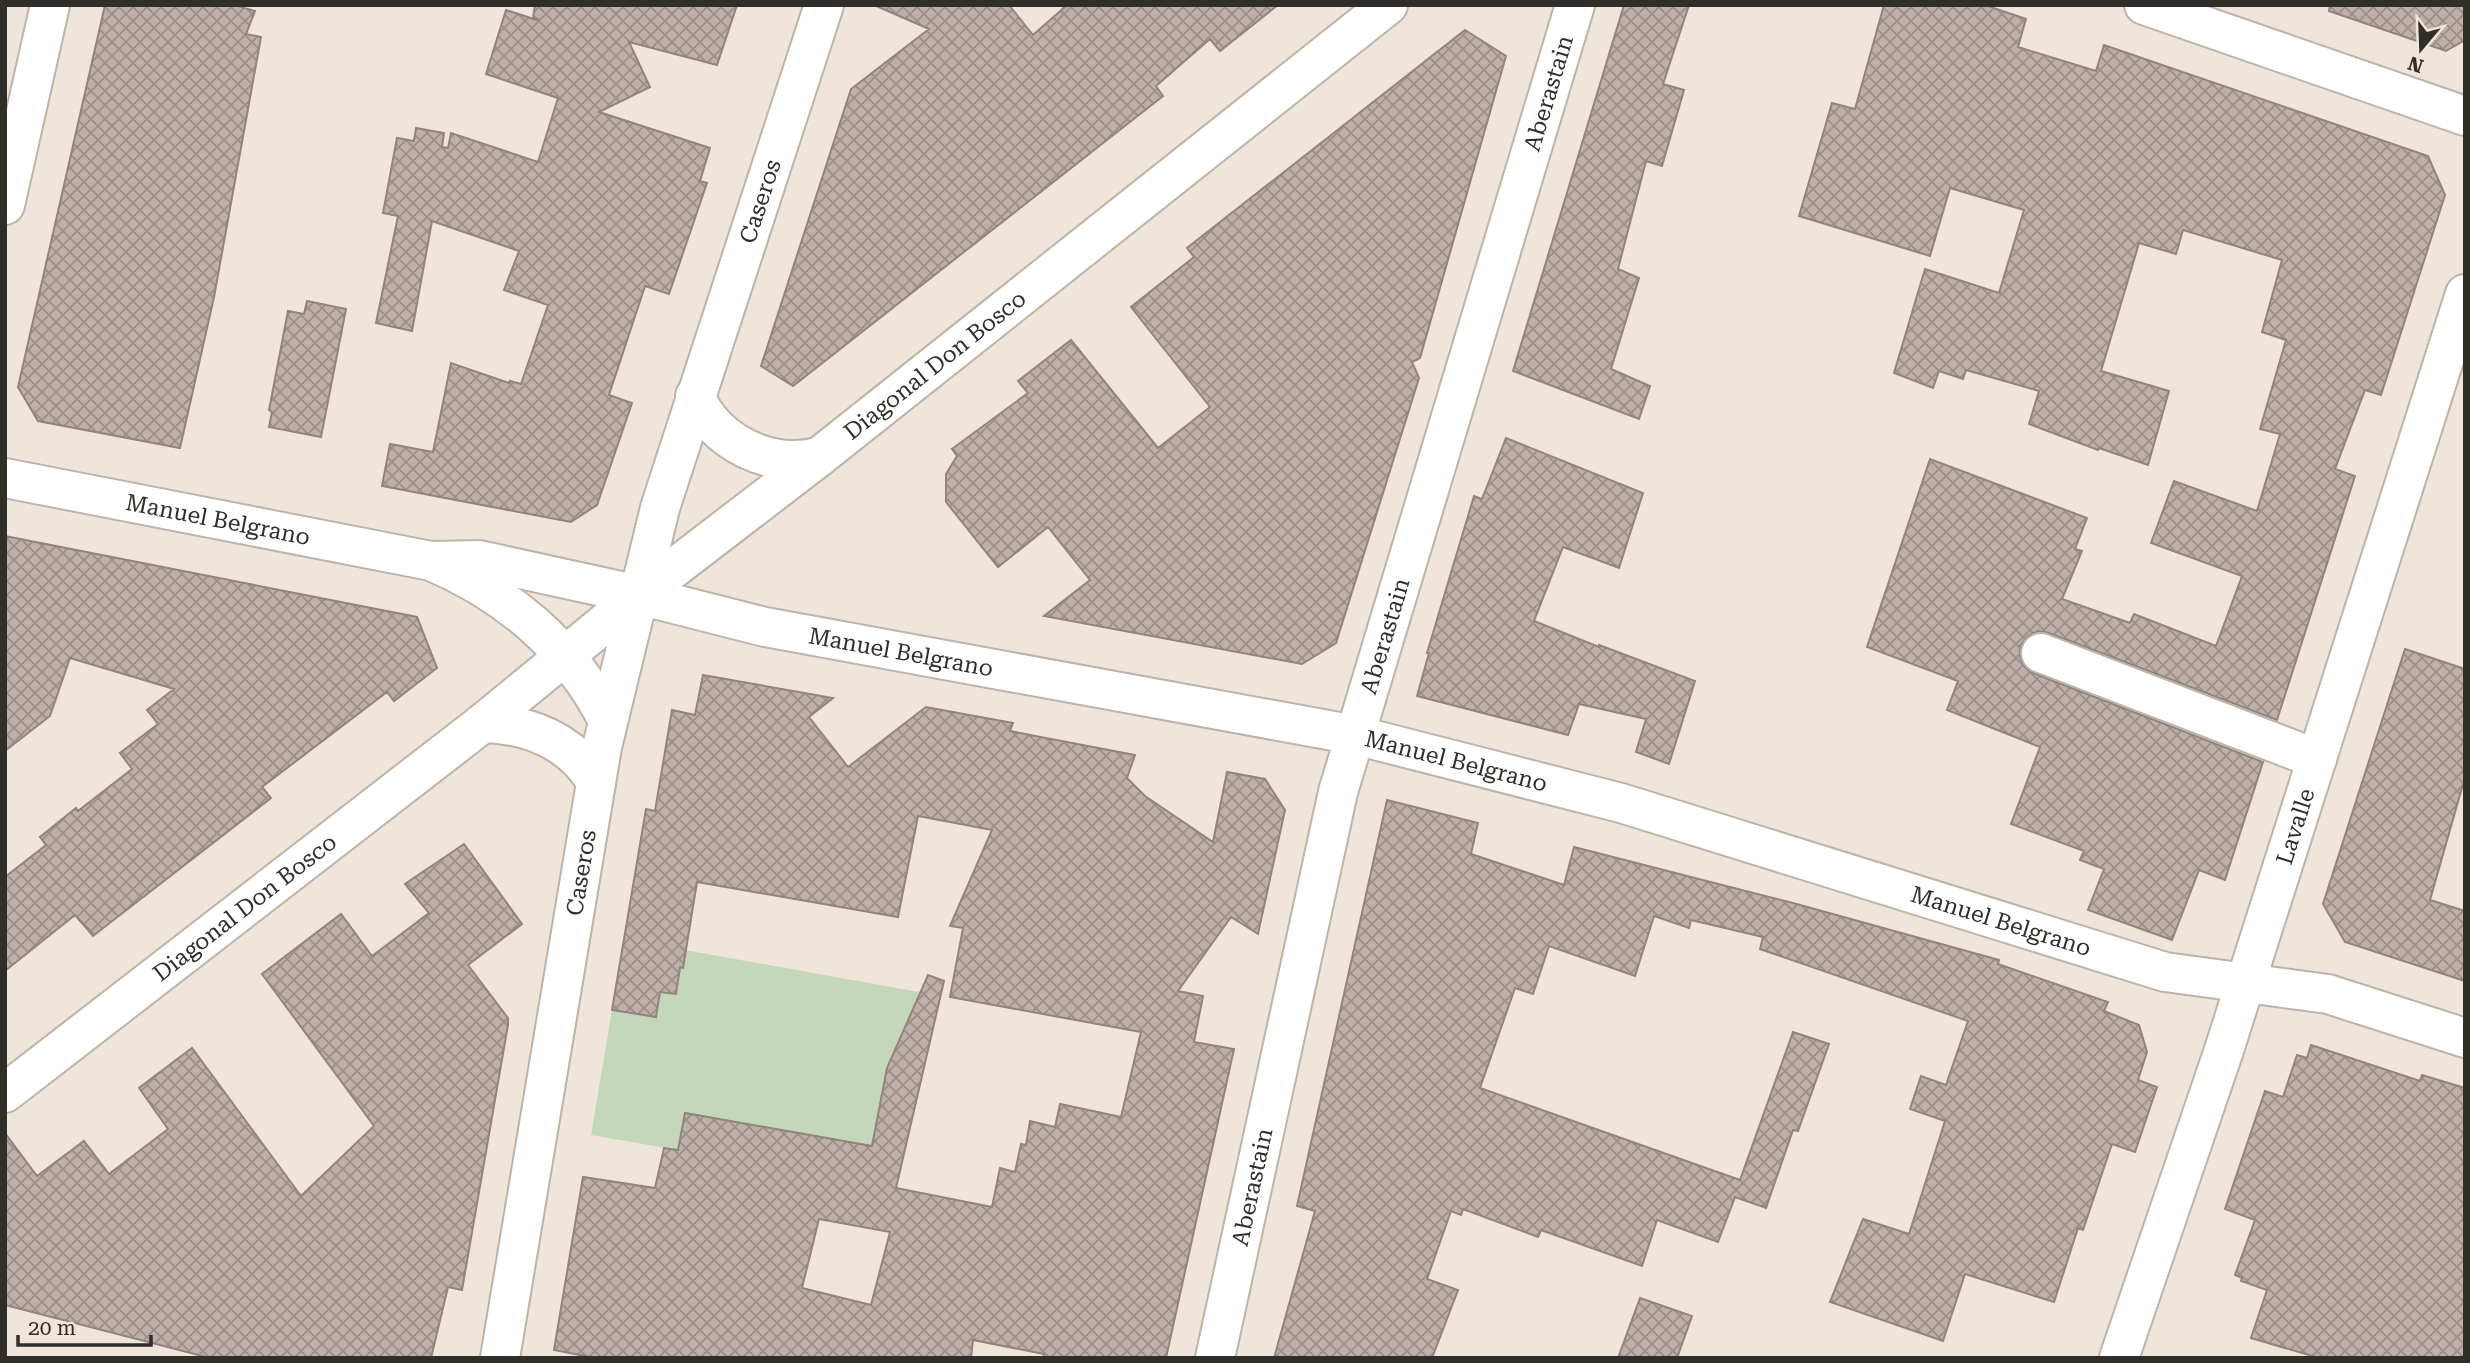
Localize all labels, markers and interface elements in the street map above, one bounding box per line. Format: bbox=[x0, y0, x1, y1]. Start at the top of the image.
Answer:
north arrow bbox=[2386, 14, 2456, 84]
street label: Aberastain bbox=[1519, 32, 1579, 155]
text: N bbox=[2405, 51, 2426, 78]
street label: Caseros bbox=[734, 156, 787, 247]
street label: Diagonal Don Bosco bbox=[839, 285, 1031, 446]
street label: Manuel Belgrano bbox=[123, 489, 312, 551]
street label: Aberastain bbox=[1355, 575, 1416, 697]
street label: Manuel Belgrano bbox=[806, 622, 995, 683]
street label: Manuel Belgrano bbox=[1362, 725, 1550, 798]
street label: Lavalle bbox=[2271, 785, 2321, 868]
street label: Caseros bbox=[561, 828, 602, 918]
street label: Diagonal Don Bosco bbox=[148, 829, 342, 987]
street label: Manuel Belgrano bbox=[1907, 881, 2094, 962]
street label: Aberastain bbox=[1227, 1126, 1279, 1248]
scale bar bbox=[18, 1304, 150, 1348]
text: 20 m bbox=[28, 1316, 76, 1340]

